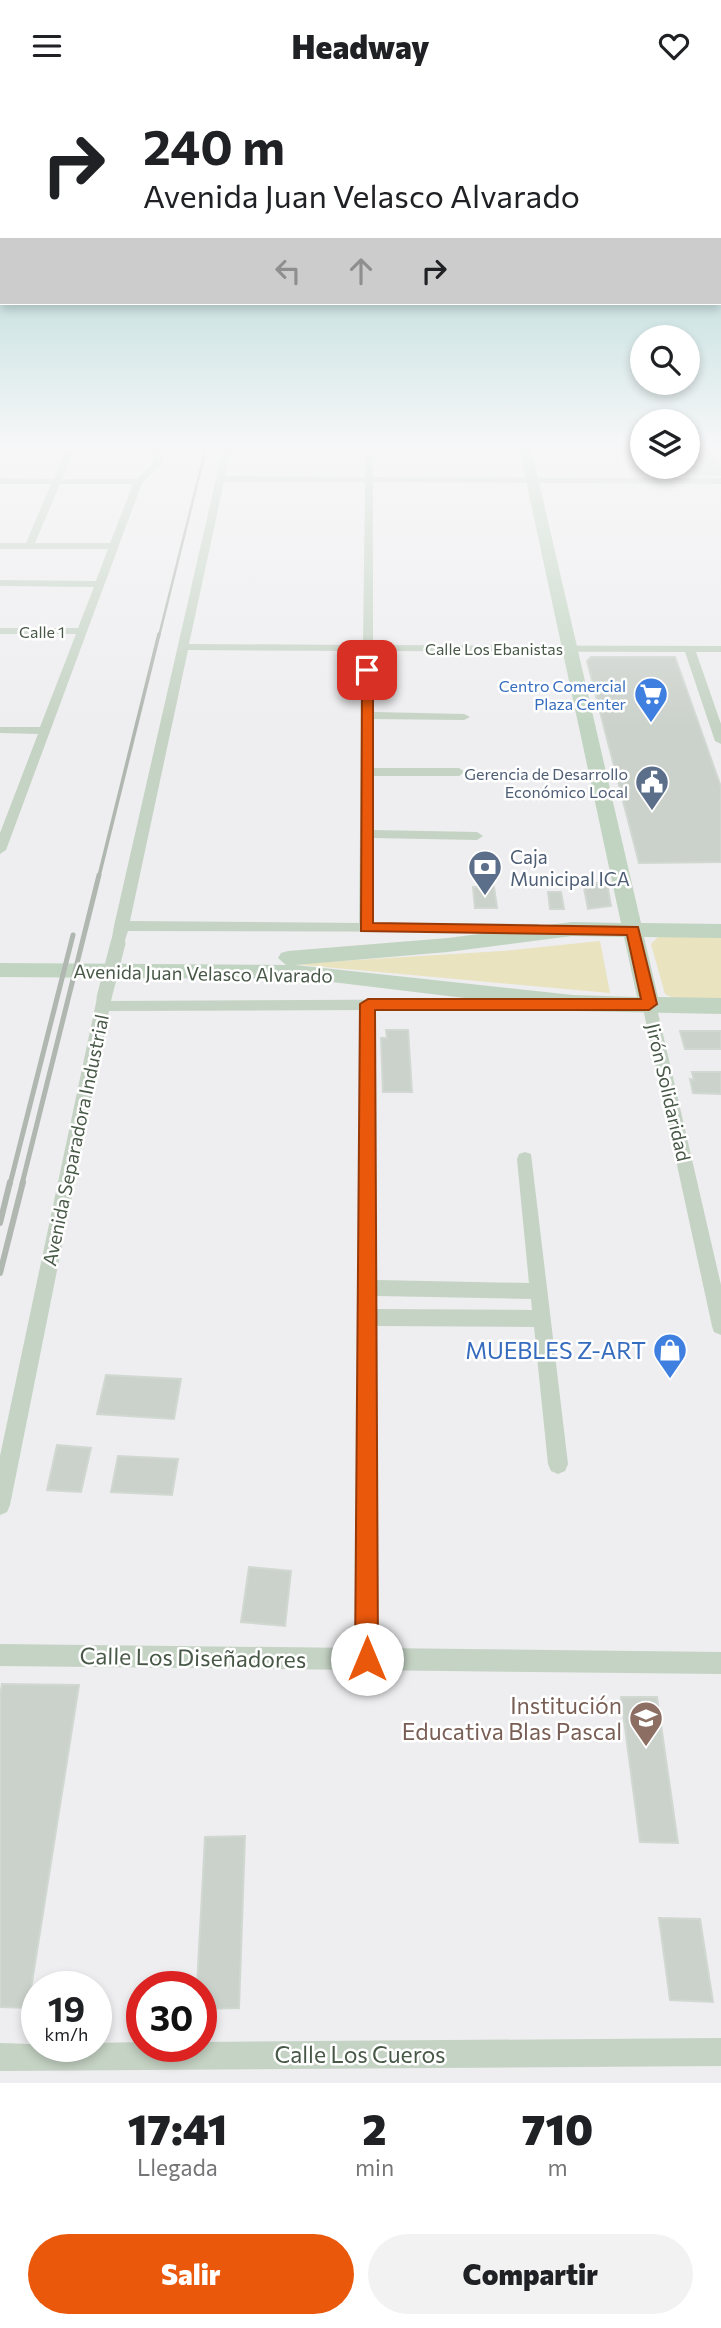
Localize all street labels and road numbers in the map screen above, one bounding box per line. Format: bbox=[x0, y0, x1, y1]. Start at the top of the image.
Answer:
street label: Calle 1 bbox=[19, 622, 65, 641]
street label: Calle Los Ebanistas bbox=[425, 639, 563, 658]
street label: Avenida Juan Velasco Alvarado bbox=[73, 959, 333, 987]
street label: Avenida Separadora Industrial bbox=[37, 1012, 113, 1268]
street label: Jirón Solidaridad bbox=[642, 1021, 696, 1163]
street label: Calle Los Diseñadores bbox=[79, 1641, 307, 1673]
street label: Calle Los Cueros bbox=[274, 2040, 446, 2068]

